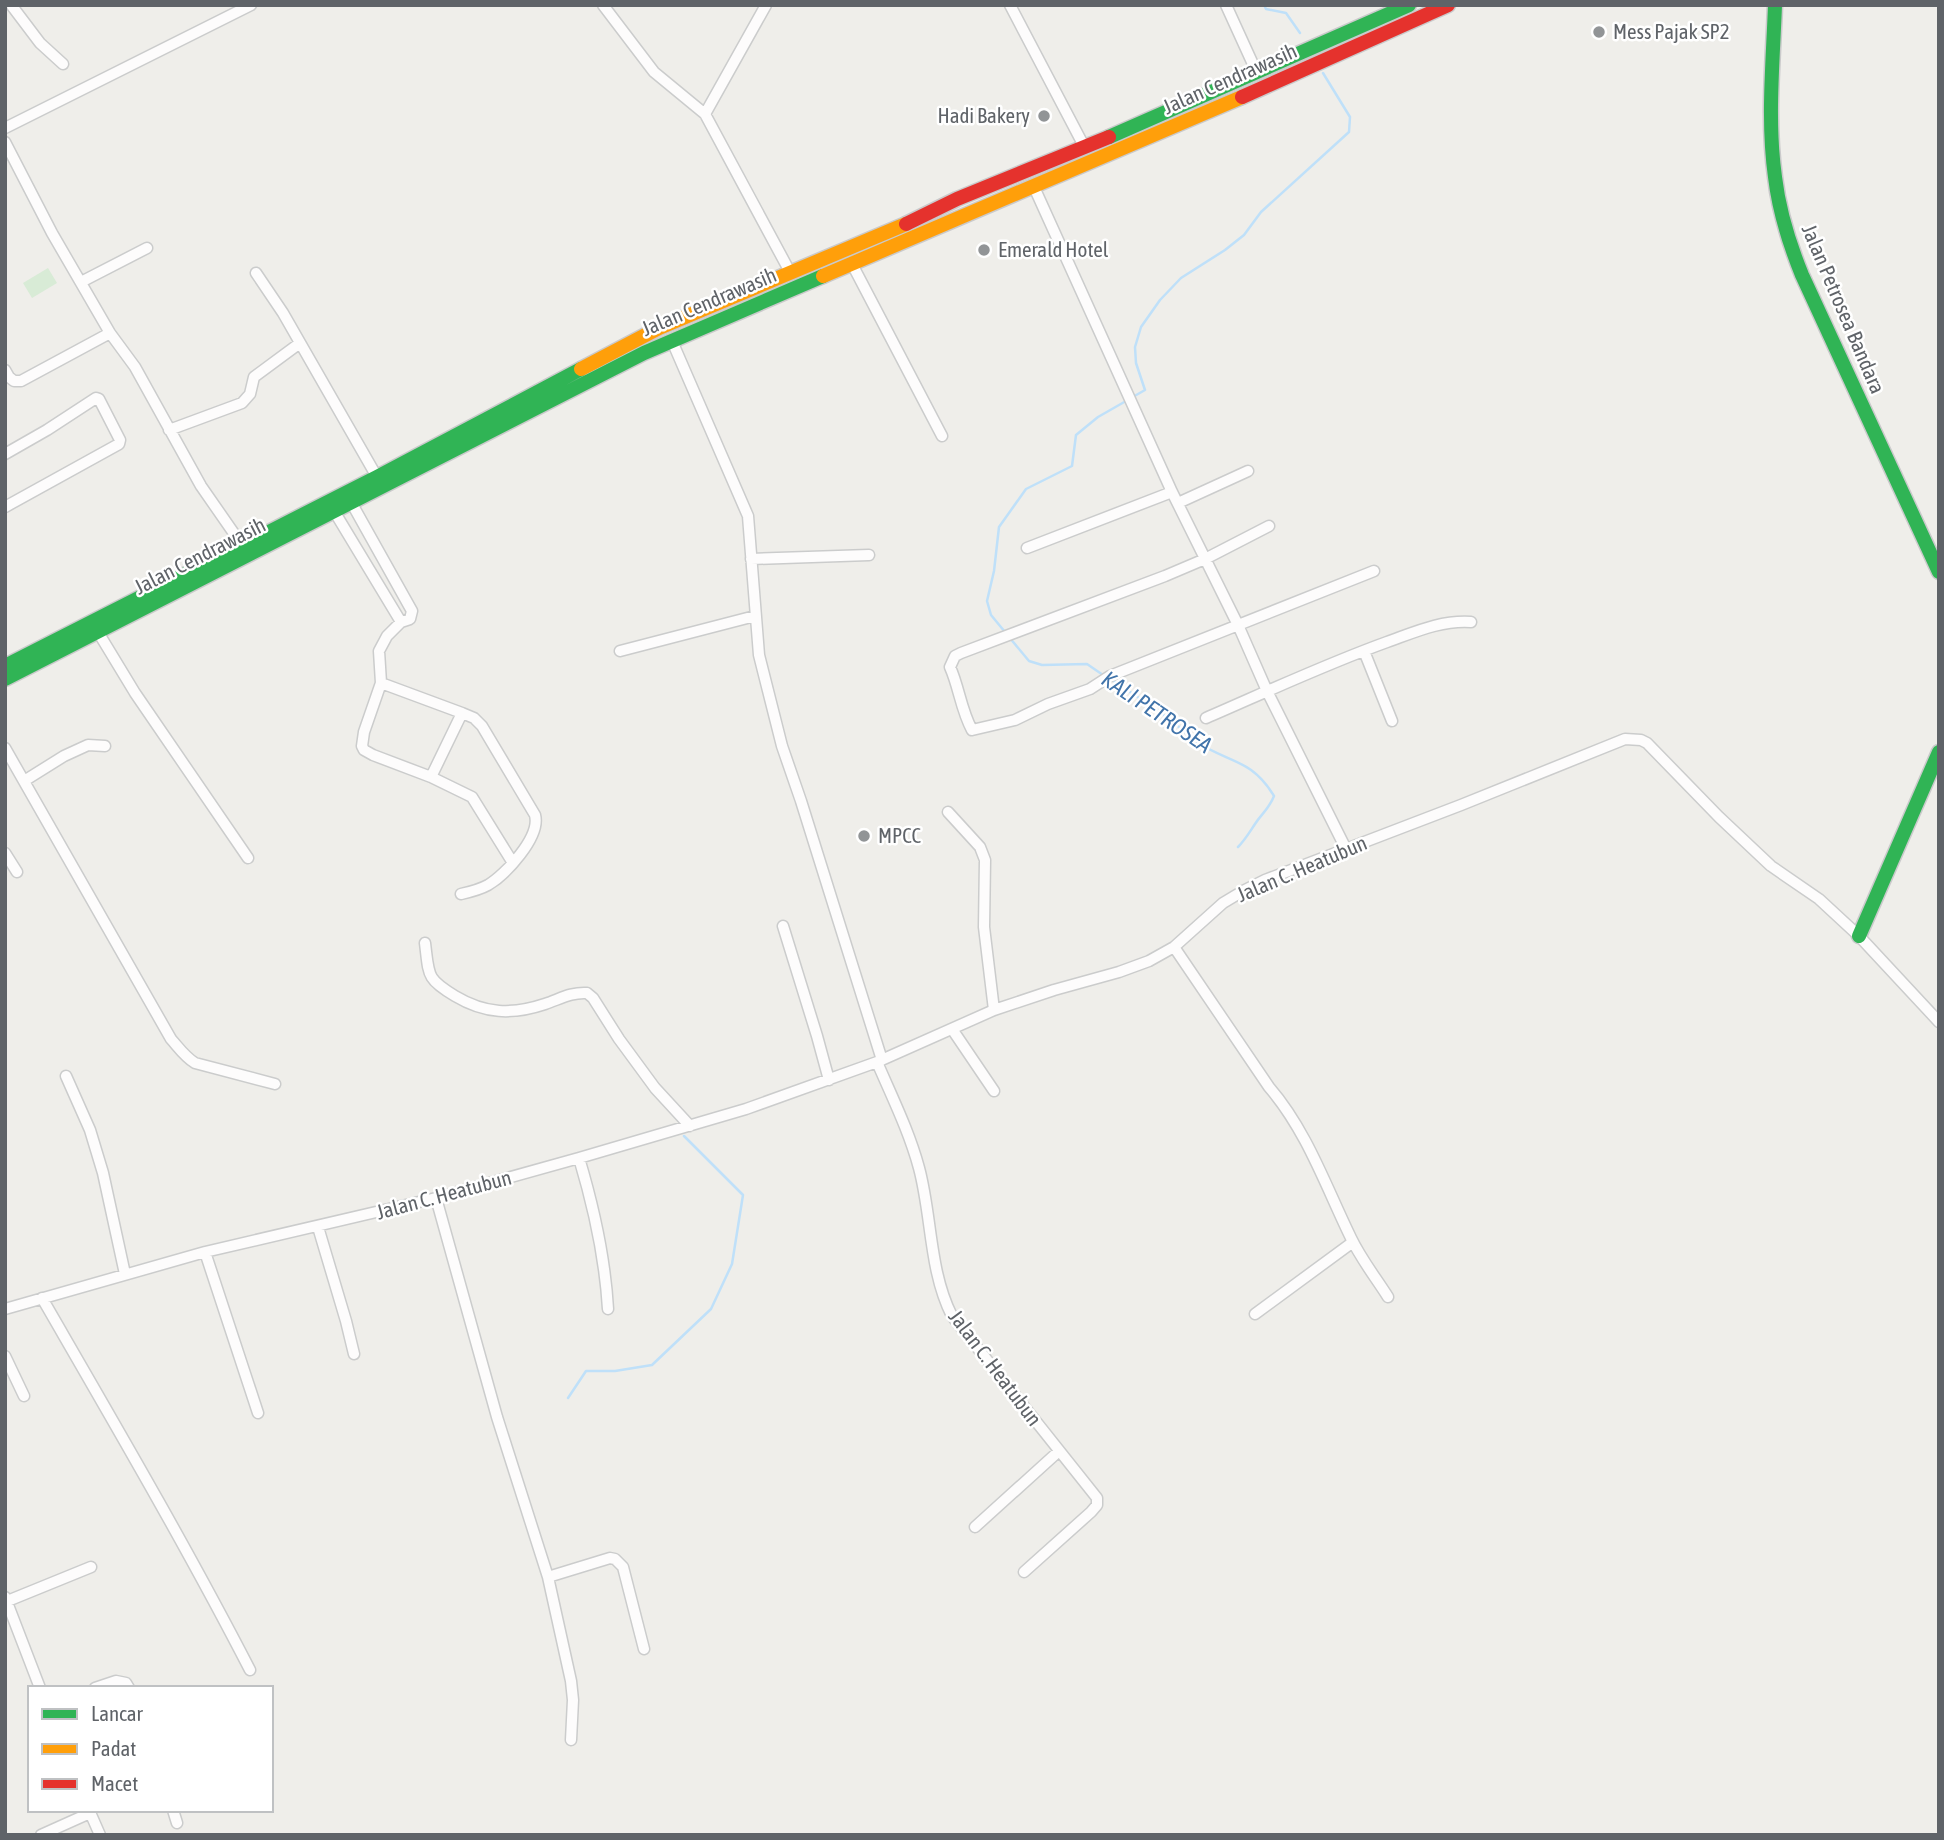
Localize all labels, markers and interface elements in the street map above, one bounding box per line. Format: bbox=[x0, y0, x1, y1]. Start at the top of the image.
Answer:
place label: Mess Pajak SP2 bbox=[1613, 19, 1730, 43]
marker: Mess Pajak SP2 bbox=[1591, 24, 1607, 40]
street label: Jalan Cendrawasih bbox=[1159, 38, 1300, 118]
place label: Hadi Bakery bbox=[937, 103, 1030, 127]
marker: Hadi Bakery bbox=[1036, 108, 1052, 124]
street label: Jalan Petrosea Bandara bbox=[1797, 220, 1890, 397]
place label: Emerald Hotel bbox=[998, 237, 1109, 261]
marker: Emerald Hotel bbox=[976, 242, 992, 258]
street label: Jalan Cendrawasih bbox=[638, 262, 780, 340]
street label: Jalan Cendrawasih bbox=[130, 512, 269, 599]
water label: KALI PETROSEA bbox=[1097, 666, 1217, 758]
place label: MPCC bbox=[878, 823, 921, 847]
marker: MPCC bbox=[856, 828, 872, 844]
street label: Jalan C. Heatubun bbox=[1233, 830, 1370, 906]
street label: Jalan C. Heatubun bbox=[374, 1164, 514, 1224]
street label: Jalan C. Heatubun bbox=[944, 1305, 1047, 1430]
legend bbox=[28, 1686, 273, 1812]
text: Lancar bbox=[91, 1701, 144, 1725]
text: Padat bbox=[91, 1736, 136, 1760]
text: Macet bbox=[91, 1771, 138, 1795]

